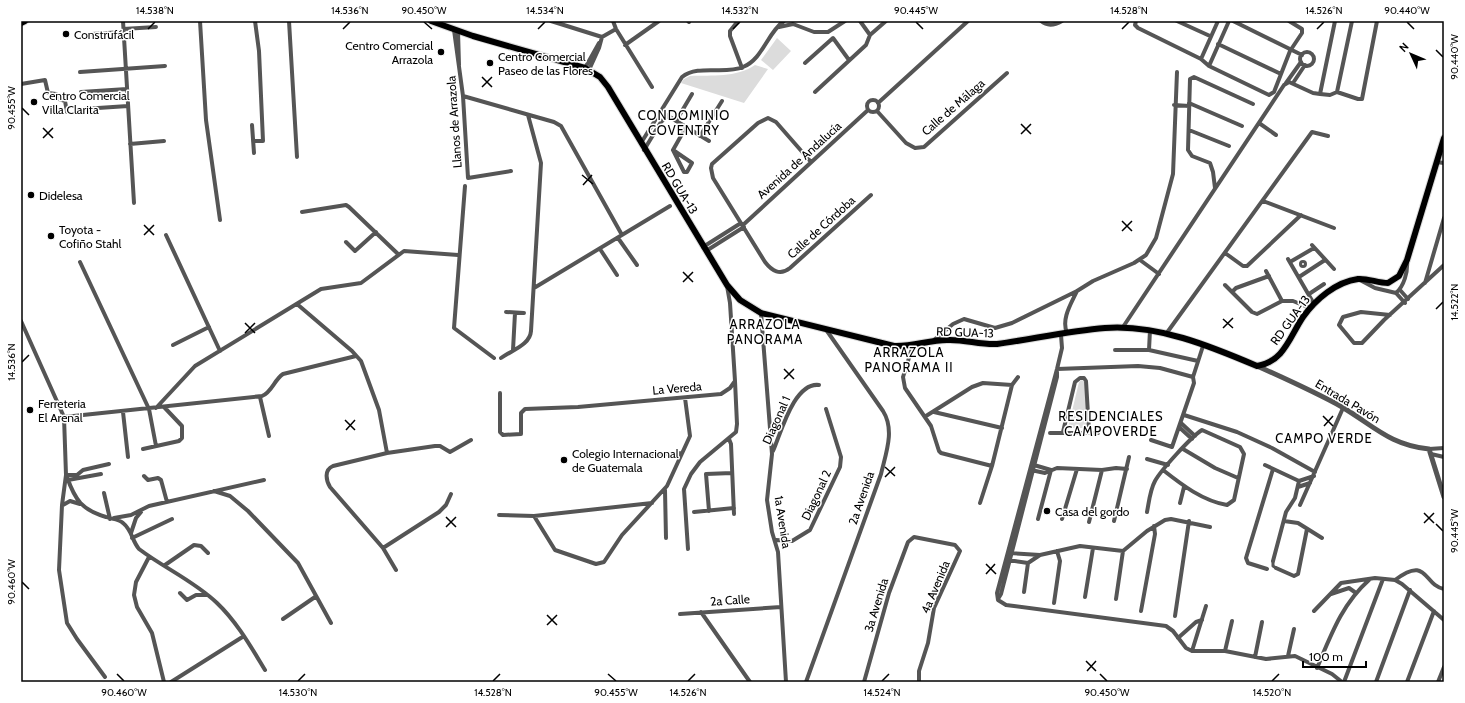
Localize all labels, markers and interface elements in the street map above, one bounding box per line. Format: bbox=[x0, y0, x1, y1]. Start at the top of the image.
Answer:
text: 14.538°N bbox=[136, 4, 174, 17]
text: 14.536°N bbox=[331, 4, 369, 17]
text: 90.450°W bbox=[401, 4, 447, 17]
text: 14.534°N bbox=[526, 4, 564, 17]
text: 14.532°N bbox=[722, 4, 758, 17]
text: 90.445°W bbox=[894, 4, 938, 17]
text: 14.528°N bbox=[1110, 4, 1148, 17]
text: 14.526°N bbox=[1305, 4, 1343, 17]
text: 90.440°W bbox=[1384, 4, 1430, 17]
place label: Construfácil bbox=[74, 27, 134, 42]
marker: Construfácil bbox=[61, 29, 71, 39]
north arrow bbox=[1391, 34, 1431, 74]
text: 90.440°W bbox=[1448, 34, 1461, 80]
place label: Centro Comercial Arrazola bbox=[345, 38, 433, 67]
text: N bbox=[1396, 39, 1412, 55]
marker: Centro Comercial Arrazola bbox=[436, 47, 446, 57]
place label: Centro Comercial Paseo de las Flores bbox=[498, 49, 593, 78]
marker: Centro Comercial Paseo de las Flores bbox=[485, 58, 495, 68]
street label: Llanos de Arrazola bbox=[443, 75, 465, 169]
street label: Calle de Málaga bbox=[918, 75, 988, 139]
text: 90.455°W bbox=[5, 86, 18, 130]
place label: Centro Comercial Villa Clarita bbox=[42, 88, 130, 117]
marker: Centro Comercial Villa Clarita bbox=[29, 97, 39, 107]
district label: CONDOMINIO COVENTRY bbox=[638, 107, 730, 138]
street label: Avenida de Andalucía bbox=[754, 118, 844, 202]
street label: RD GUA-13 bbox=[659, 159, 701, 217]
place label: Didelesa bbox=[39, 188, 83, 203]
marker: Didelesa bbox=[26, 190, 36, 200]
street label: Calle de Córdoba bbox=[784, 192, 858, 261]
place label: Toyota - Cofiño Stahl bbox=[59, 222, 121, 251]
marker: Toyota - Cofiño Stahl bbox=[46, 231, 56, 241]
text: 14.522°N bbox=[1448, 284, 1461, 320]
street label: RD GUA-13 bbox=[1267, 292, 1313, 348]
district label: ARRAZOLA PANORAMA bbox=[727, 316, 803, 347]
street label: RD GUA-13 bbox=[936, 323, 994, 341]
text: 14.536°N bbox=[5, 343, 18, 381]
district label: ARRAZOLA PANORAMA II bbox=[864, 344, 954, 375]
street label: Entrada Pavón bbox=[1313, 376, 1383, 426]
street label: La Vereda bbox=[652, 378, 703, 398]
street label: Diagonal 1 bbox=[759, 393, 793, 447]
place label: Ferreteria El Arenal bbox=[38, 396, 86, 425]
marker: Ferreteria El Arenal bbox=[25, 405, 35, 415]
district label: RESIDENCIALES CAMPOVERDE bbox=[1058, 408, 1164, 439]
district label: CAMPO VERDE bbox=[1275, 430, 1373, 446]
place label: Colegio Internacional de Guatemala bbox=[572, 446, 679, 475]
marker: Colegio Internacional de Guatemala bbox=[559, 455, 569, 465]
street label: Diagonal 2 bbox=[798, 467, 834, 523]
street label: 2a Avenida bbox=[845, 469, 877, 527]
street label: 1a Avenida bbox=[771, 495, 795, 550]
place label: Casa del gordo bbox=[1055, 504, 1130, 519]
marker: Casa del gordo bbox=[1042, 506, 1052, 516]
text: 90.445°W bbox=[1448, 509, 1461, 553]
street label: 4a Avenida bbox=[917, 558, 953, 616]
text: 90.460°W bbox=[5, 559, 18, 605]
street label: 3a Avenida bbox=[861, 576, 891, 634]
street label: 2a Calle bbox=[710, 591, 750, 609]
scale bar bbox=[1303, 643, 1366, 669]
text: 100 m bbox=[1309, 649, 1343, 664]
text: 90.460°W bbox=[101, 686, 147, 699]
text: 14.530°N bbox=[279, 686, 317, 699]
text: 14.528°N bbox=[474, 686, 512, 699]
text: 90.455°W bbox=[594, 686, 638, 699]
text: 14.526°N bbox=[669, 686, 707, 699]
text: 14.524°N bbox=[863, 686, 901, 699]
text: 90.450°W bbox=[1084, 686, 1130, 699]
text: 14.520°N bbox=[1253, 686, 1291, 699]

